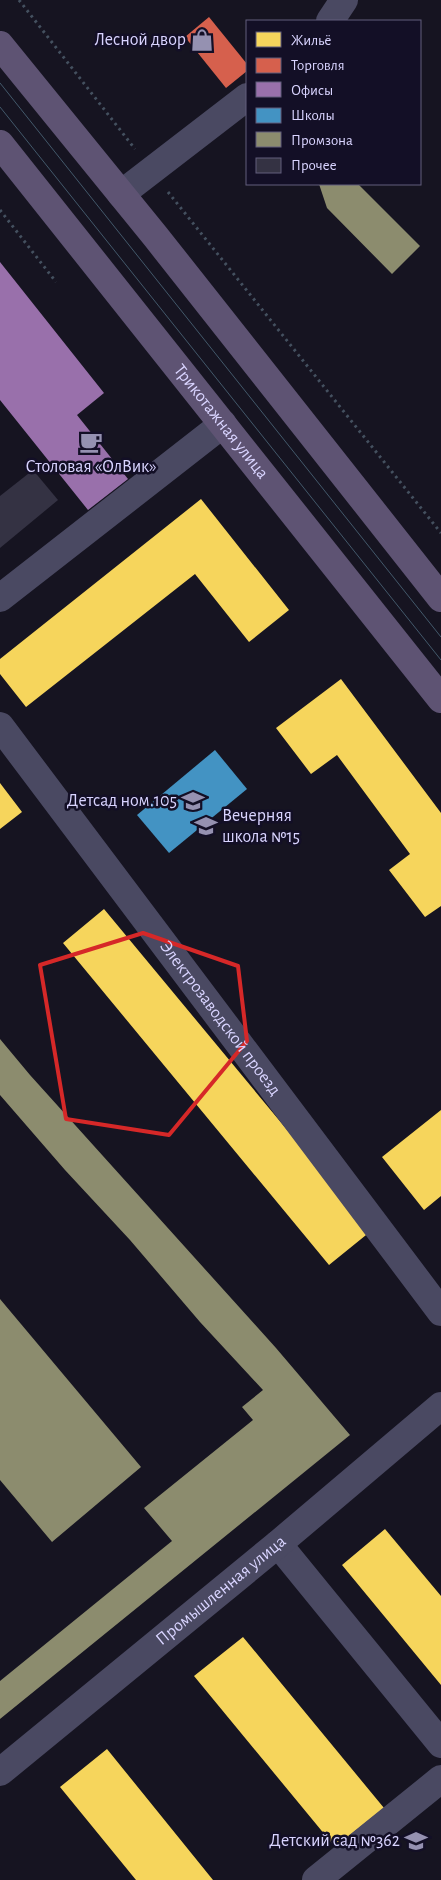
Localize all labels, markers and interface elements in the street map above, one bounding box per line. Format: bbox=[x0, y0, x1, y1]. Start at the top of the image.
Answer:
legend bbox=[246, 20, 421, 185]
shop icon: Лесной двор bbox=[189, 27, 215, 53]
place label: Лесной двор bbox=[95, 31, 186, 49]
text: Жильё bbox=[291, 33, 331, 48]
text: Торговля bbox=[291, 58, 345, 73]
text: Офисы bbox=[291, 83, 333, 98]
text: Школы bbox=[291, 108, 335, 123]
text: Промзона bbox=[291, 133, 353, 148]
text: Прочее bbox=[291, 158, 337, 173]
street label: Трикотажная улица bbox=[170, 361, 272, 483]
cafe icon: Столовая «ОлВик» bbox=[78, 429, 104, 455]
place label: Столовая «ОлВик» bbox=[25, 458, 157, 476]
school or university icon: Детсад ном.105 bbox=[180, 788, 206, 814]
place label: Детсад ном.105 bbox=[67, 792, 177, 810]
place label: Вечерняя школа №15 bbox=[222, 807, 300, 846]
school or university icon: Вечерняя школа №15 bbox=[193, 813, 219, 839]
street label: Электрозаводской проезд bbox=[156, 938, 284, 1099]
street label: Промышленная улица bbox=[153, 1532, 290, 1649]
school or university icon: Детский сад №362 bbox=[403, 1828, 429, 1854]
place label: Детский сад №362 bbox=[269, 1832, 400, 1850]

